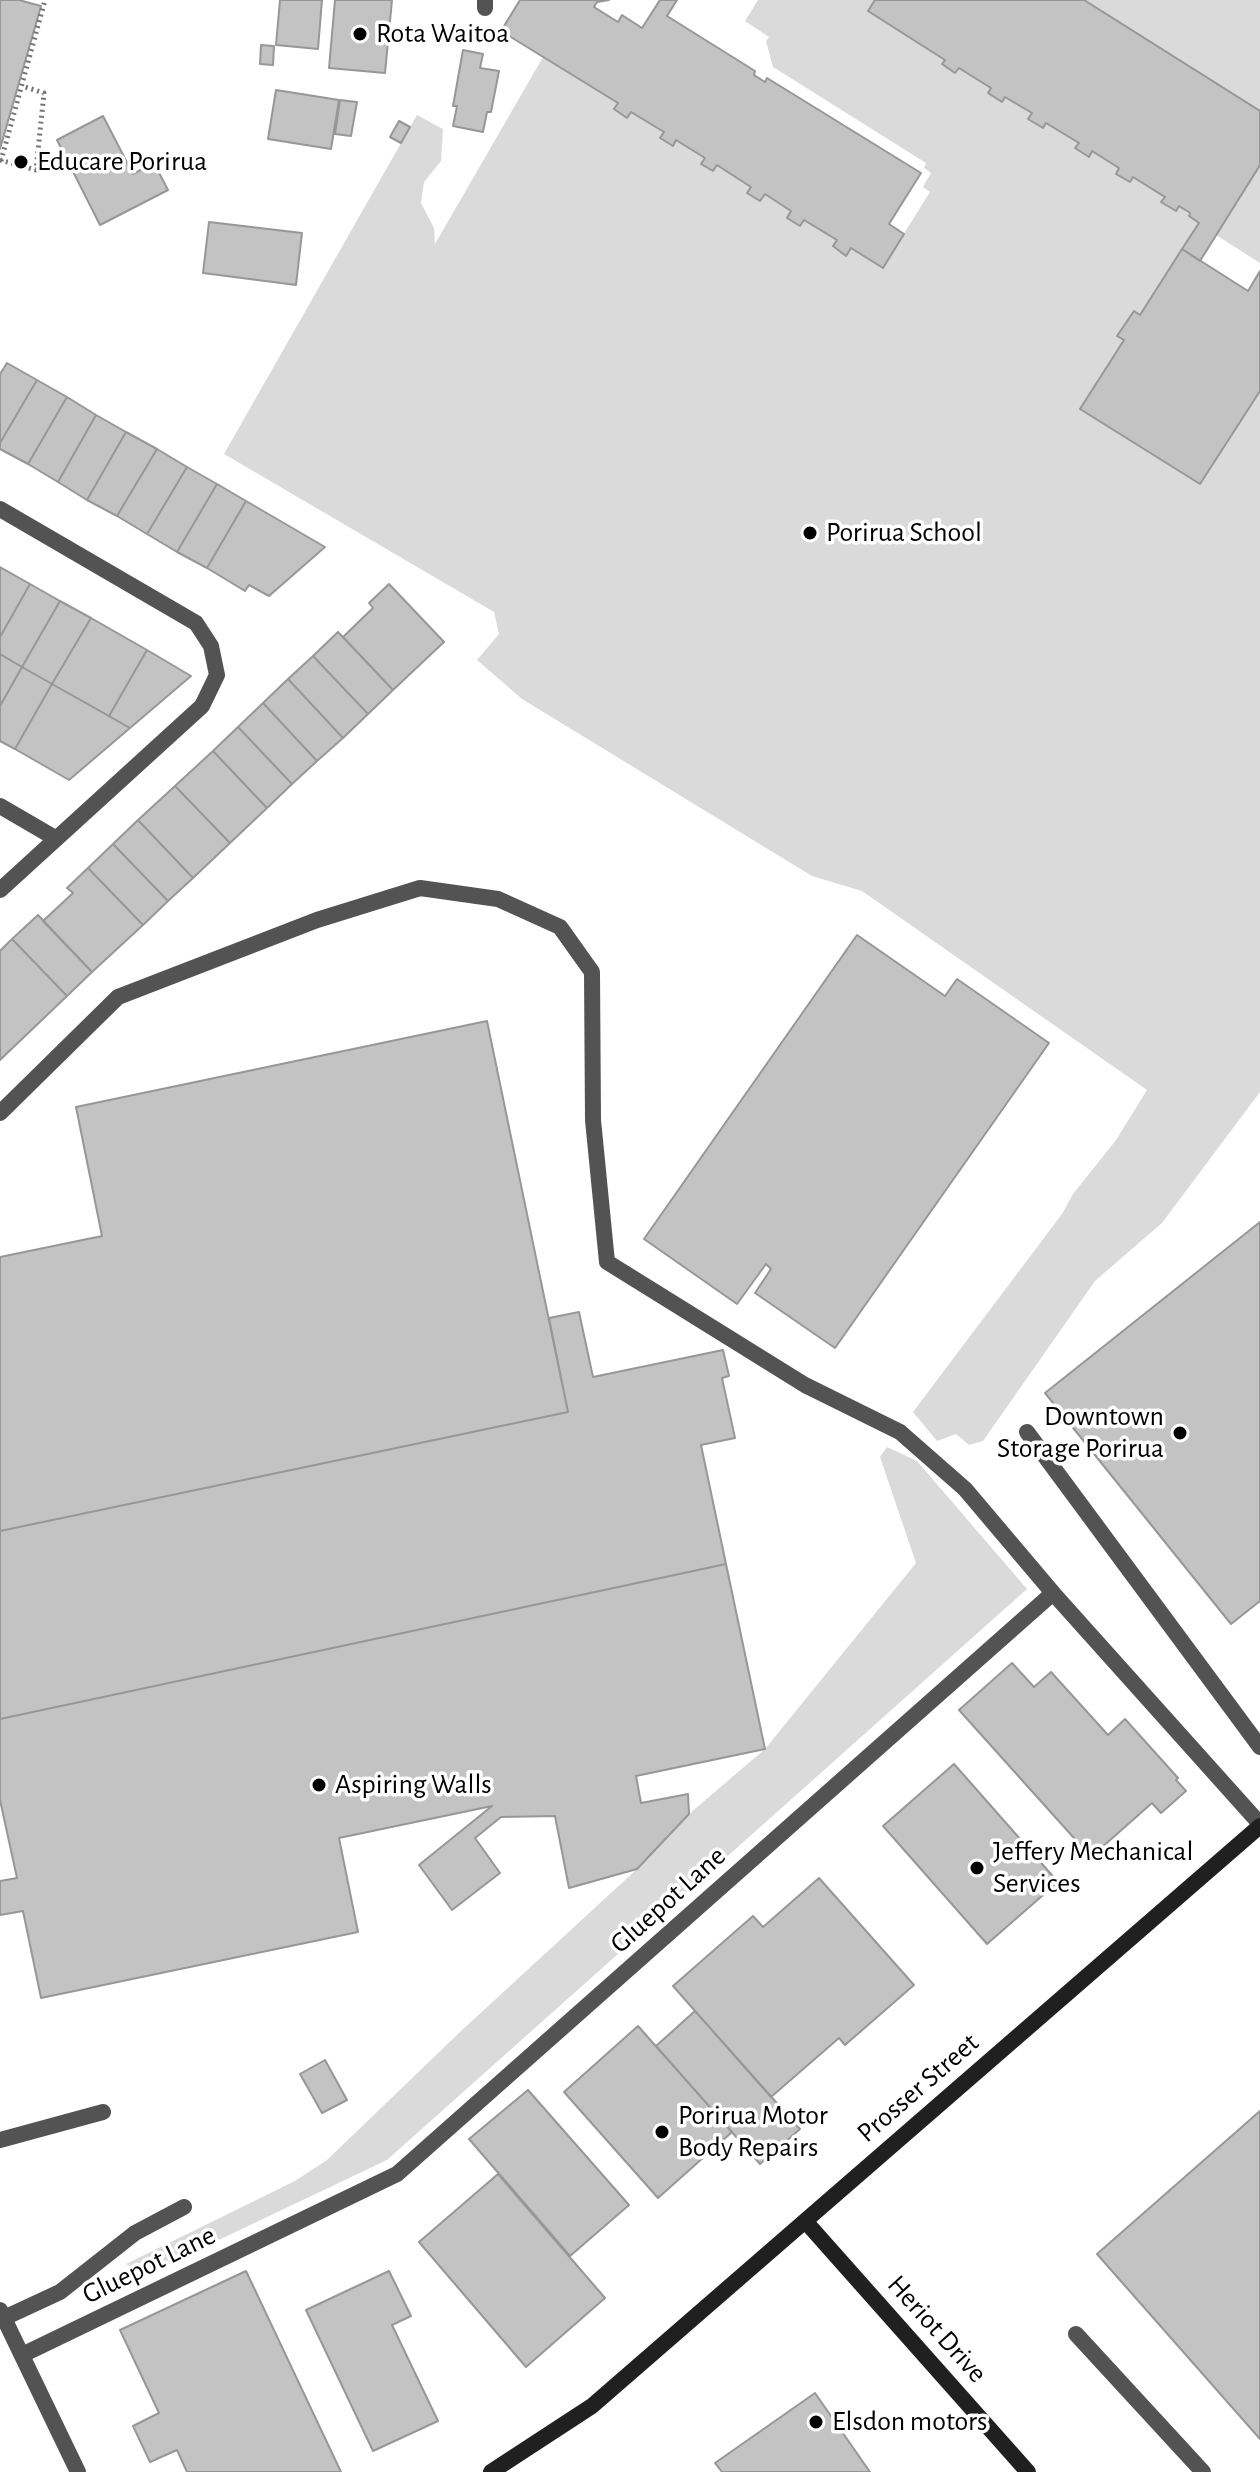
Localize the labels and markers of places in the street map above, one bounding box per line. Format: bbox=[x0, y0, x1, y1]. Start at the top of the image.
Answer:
place label: Rota Waitoa bbox=[376, 17, 509, 51]
marker: Rota Waitoa bbox=[351, 25, 369, 43]
place label: Educare Porirua bbox=[37, 145, 207, 179]
marker: Educare Porirua bbox=[12, 153, 30, 171]
place label: Porirua School bbox=[826, 516, 982, 550]
marker: Porirua School bbox=[801, 524, 819, 542]
place label: Downtown Storage Porirua bbox=[997, 1400, 1164, 1466]
marker: Downtown Storage Porirua bbox=[1171, 1424, 1189, 1442]
place label: Aspiring Walls bbox=[335, 1768, 492, 1802]
marker: Aspiring Walls bbox=[310, 1776, 328, 1794]
place label: Jeffery Mechanical Services bbox=[993, 1835, 1193, 1901]
marker: Jeffery Mechanical Services bbox=[968, 1859, 986, 1877]
place label: Porirua Motor Body Repairs bbox=[678, 2099, 828, 2165]
marker: Porirua Motor Body Repairs bbox=[653, 2123, 671, 2141]
place label: Elsdon motors bbox=[832, 2405, 987, 2439]
marker: Elsdon motors bbox=[807, 2413, 825, 2431]

